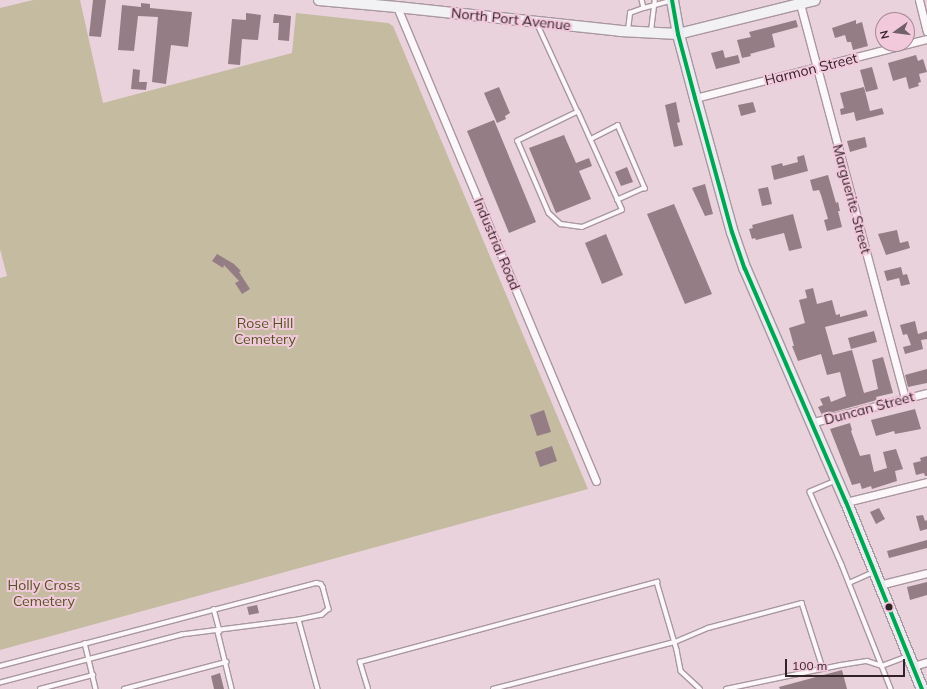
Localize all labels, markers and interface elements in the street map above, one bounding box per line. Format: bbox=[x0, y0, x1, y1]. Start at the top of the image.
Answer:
street label: North Port Avenue bbox=[450, 4, 572, 34]
north arrow bbox=[875, 12, 915, 52]
text: N bbox=[877, 29, 892, 40]
street label: Harmon Street bbox=[763, 49, 859, 89]
street label: Marguerite Street bbox=[829, 142, 875, 256]
street label: Industrial Road bbox=[470, 196, 524, 292]
park label: Rose Hill Cemetery bbox=[234, 315, 296, 348]
street label: Duncan Street bbox=[822, 388, 916, 428]
park label: Holly Cross Cemetery bbox=[8, 577, 80, 610]
unlabelled marker bbox=[884, 602, 894, 612]
scale bar bbox=[787, 651, 907, 677]
text: 100 m bbox=[792, 658, 827, 673]

